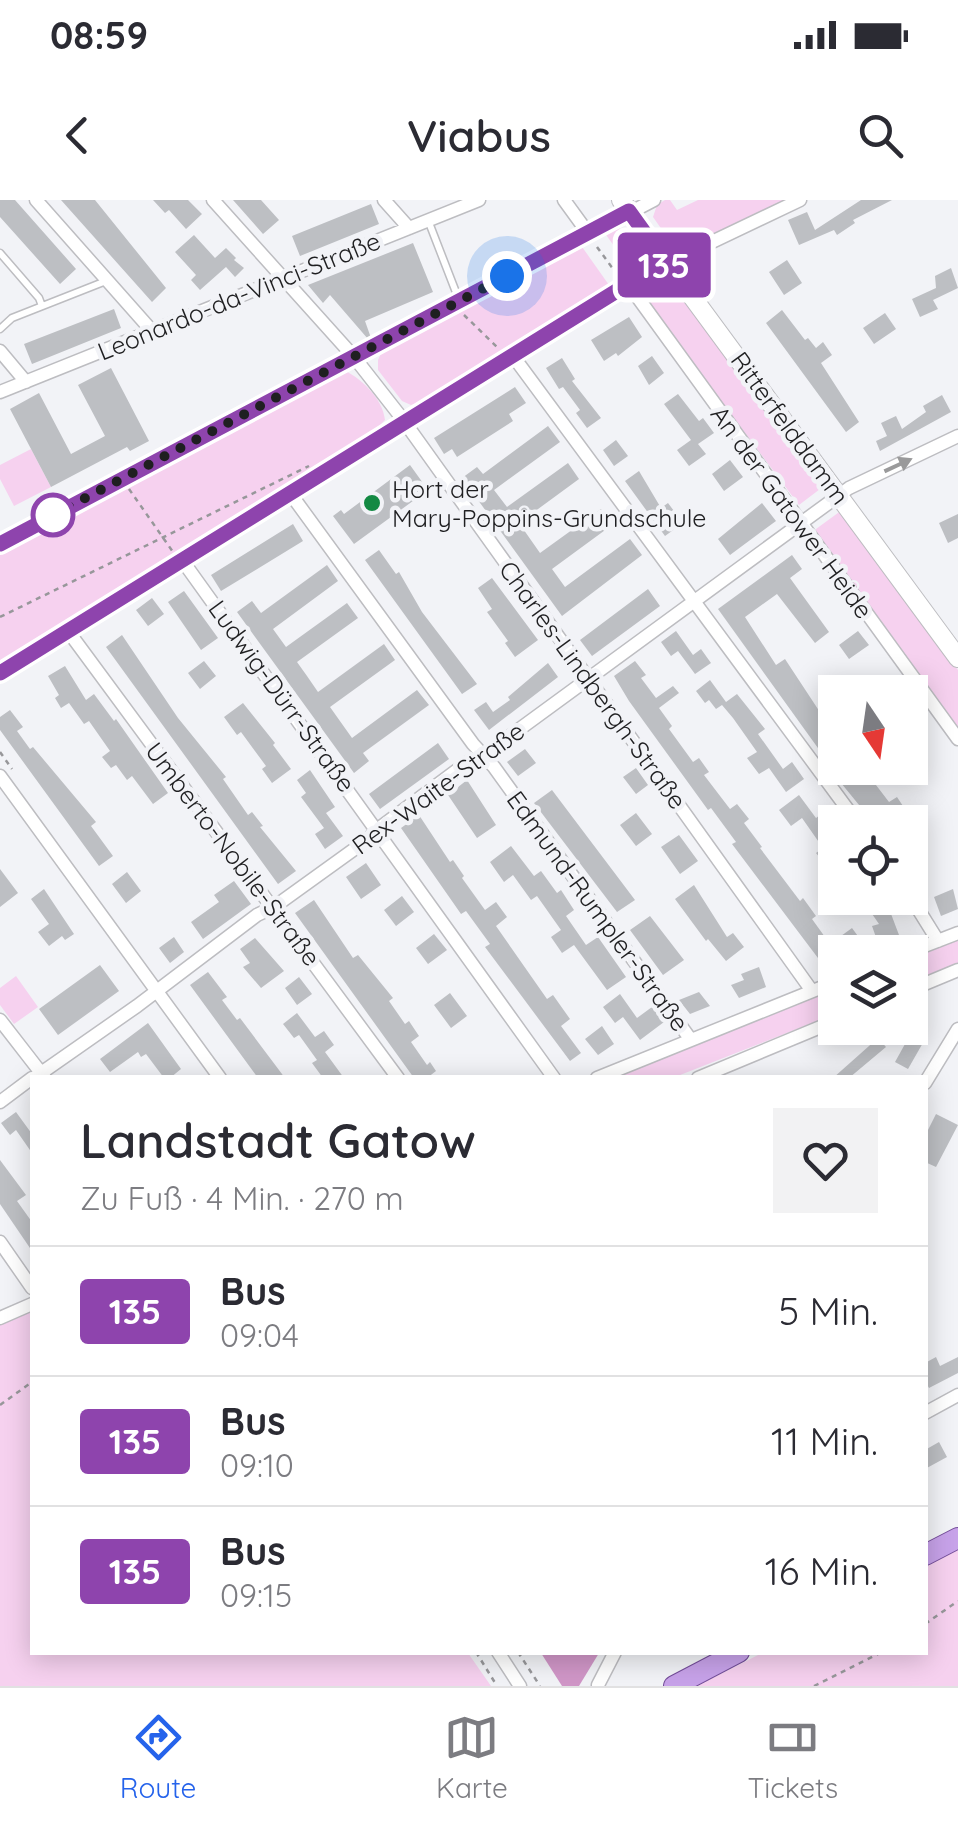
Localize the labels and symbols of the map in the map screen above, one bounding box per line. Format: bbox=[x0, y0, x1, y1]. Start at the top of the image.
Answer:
street label: Leonardo-da-Vinci-Straße bbox=[93, 225, 385, 366]
line badge: 135 bbox=[606, 232, 722, 298]
your location bbox=[482, 251, 532, 301]
street label: Ritterfelddamm bbox=[725, 345, 856, 510]
street label: An der Gatower Heide bbox=[705, 399, 880, 624]
one-way arrow bbox=[884, 456, 913, 473]
place label: Hort der Mary-Poppins-Grundschule bbox=[392, 473, 706, 533]
marker: Hort der Mary-Poppins-Grundschule bbox=[361, 492, 383, 514]
unlabelled marker bbox=[32, 494, 74, 536]
street label: Charles-Lindbergh-Straße bbox=[493, 555, 694, 815]
street label: Ludwig-Dürr-Straße bbox=[202, 594, 362, 798]
north arrow bbox=[818, 675, 928, 785]
street label: Rex-Waite-Straße bbox=[346, 715, 530, 860]
street label: Umberto-Nobile-Straße bbox=[139, 736, 328, 972]
street label: Edmund-Rumpler-Straße bbox=[501, 784, 696, 1037]

